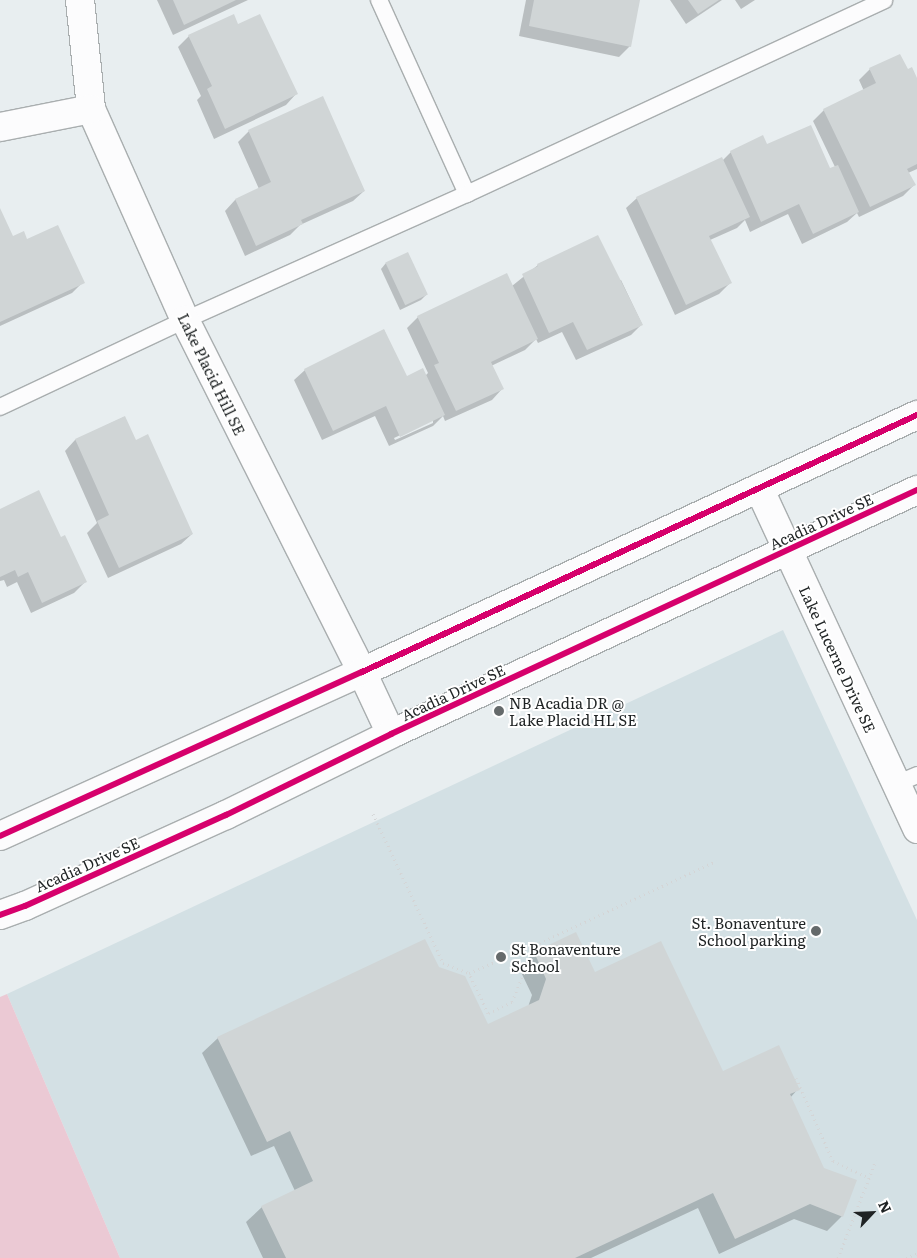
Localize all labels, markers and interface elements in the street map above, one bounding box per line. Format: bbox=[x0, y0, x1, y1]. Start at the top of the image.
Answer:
street label: Lake Placid Hill SE bbox=[175, 310, 249, 438]
street label: Acadia Drive SE bbox=[766, 489, 876, 553]
street label: Lake Lucerne Drive SE bbox=[796, 583, 880, 735]
street label: Acadia Drive SE bbox=[398, 660, 508, 724]
place label: NB Acadia DR @ Lake Placid HL SE bbox=[509, 693, 637, 728]
marker: NB Acadia DR @ Lake Placid HL SE bbox=[493, 705, 505, 717]
street label: Acadia Drive SE bbox=[32, 833, 142, 895]
place label: St. Bonaventure School parking bbox=[691, 913, 806, 948]
marker: St. Bonaventure School parking bbox=[810, 925, 822, 937]
place label: St Bonaventure School bbox=[511, 939, 621, 974]
marker: St Bonaventure School bbox=[495, 951, 507, 963]
north arrow bbox=[847, 1188, 897, 1238]
text: N bbox=[874, 1197, 897, 1216]

